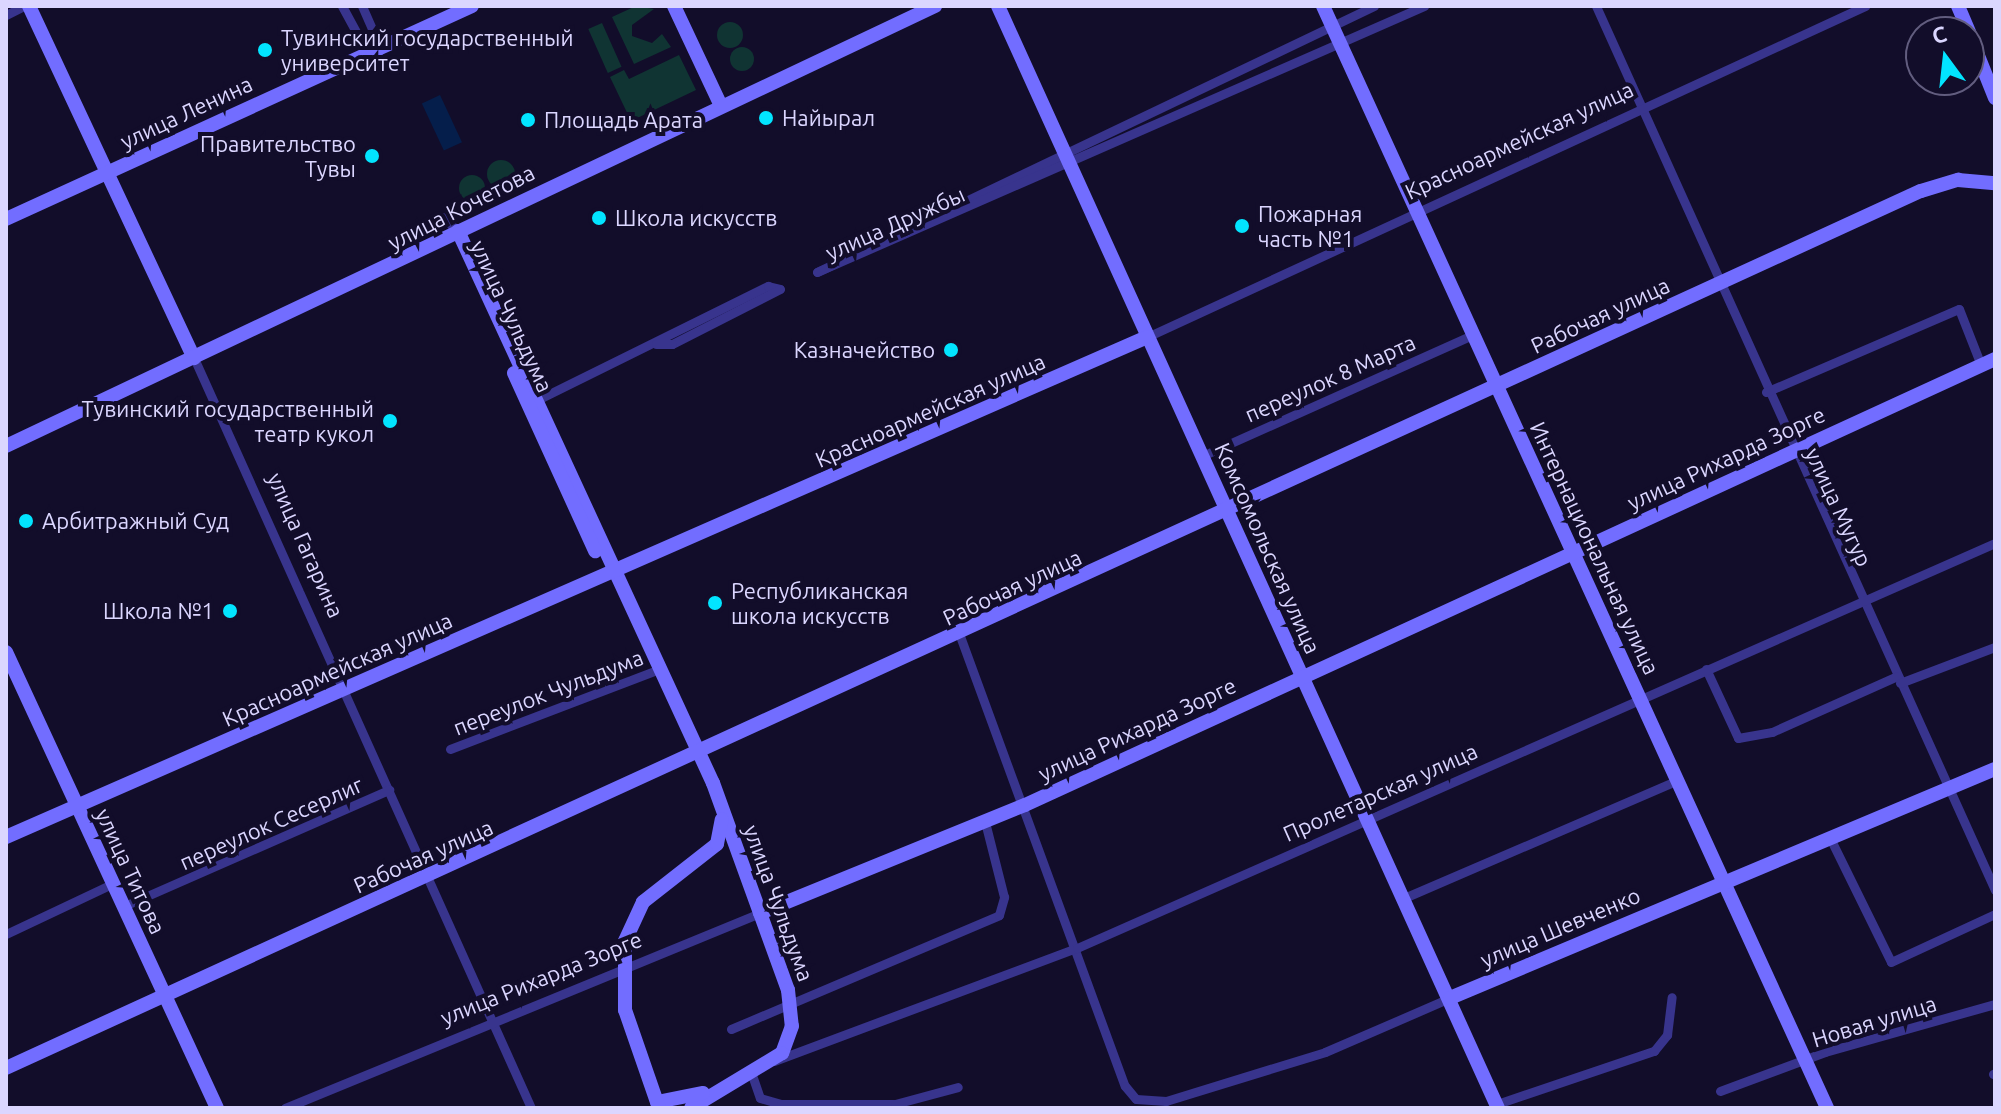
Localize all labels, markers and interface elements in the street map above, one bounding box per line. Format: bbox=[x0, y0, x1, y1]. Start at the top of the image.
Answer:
north arrow bbox=[1905, 16, 1985, 96]
text: С bbox=[1929, 20, 1949, 48]
place label: Тувинский государственный университет bbox=[281, 24, 573, 76]
marker: Тувинский государственный университет bbox=[256, 41, 274, 59]
street label: улица Ленина bbox=[116, 70, 256, 154]
street label: Красноармейская улица bbox=[1401, 75, 1637, 205]
place label: Найырал bbox=[782, 105, 875, 131]
place label: Площадь Арата bbox=[544, 107, 703, 133]
marker: Найырал bbox=[757, 109, 775, 127]
marker: Площадь Арата bbox=[519, 111, 537, 129]
place label: Правительство Тувы bbox=[200, 130, 356, 182]
marker: Правительство Тувы bbox=[363, 147, 381, 165]
street label: улица Кочетова bbox=[383, 159, 539, 255]
street label: улица Дружбы bbox=[821, 181, 969, 265]
place label: Пожарная часть №1 bbox=[1258, 200, 1362, 252]
place label: Школа искусств bbox=[615, 205, 777, 231]
marker: Школа искусств bbox=[590, 209, 608, 227]
marker: Пожарная часть №1 bbox=[1233, 217, 1251, 235]
street label: улица Чульдума bbox=[465, 236, 559, 396]
street label: Рабочая улица bbox=[1526, 271, 1674, 359]
street label: переулок 8 Марта bbox=[1241, 329, 1419, 427]
place label: Казначейство bbox=[794, 337, 935, 363]
marker: Казначейство bbox=[942, 341, 960, 359]
street label: Красноармейская улица bbox=[811, 347, 1049, 473]
place label: Тувинский государственный театр кукол bbox=[82, 395, 374, 446]
street label: улица Рихарда Зорге bbox=[1623, 401, 1829, 515]
marker: Тувинский государственный театр кукол bbox=[381, 412, 399, 430]
street label: Интернациональная улица bbox=[1525, 417, 1665, 679]
street label: Комсомольская улица bbox=[1210, 438, 1326, 658]
street label: улица Мугур bbox=[1800, 444, 1878, 570]
street label: улица Гагарина bbox=[262, 468, 350, 622]
place label: Арбитражный Суд bbox=[42, 508, 229, 534]
marker: Арбитражный Суд bbox=[17, 512, 35, 530]
street label: Рабочая улица bbox=[938, 543, 1086, 631]
place label: Республиканская школа искусств bbox=[731, 577, 908, 628]
marker: Республиканская школа искусств bbox=[706, 594, 724, 612]
place label: Школа №1 bbox=[103, 598, 214, 624]
marker: Школа №1 bbox=[221, 602, 239, 620]
street label: Красноармейская улица bbox=[218, 606, 456, 732]
street label: переулок Чульдума bbox=[449, 644, 647, 740]
street label: улица Рихарда Зорге bbox=[1034, 672, 1240, 786]
street label: Пролетарская улица bbox=[1279, 737, 1481, 847]
street label: переулок Сесерлиг bbox=[175, 771, 367, 875]
street label: улица Титова bbox=[90, 804, 172, 938]
street label: Рабочая улица bbox=[349, 813, 497, 899]
street label: улица Чульдума bbox=[738, 821, 820, 985]
street label: улица Шевченко bbox=[1476, 881, 1644, 973]
street label: улица Рихарда Зорге bbox=[436, 925, 646, 1031]
street label: Новая улица bbox=[1809, 990, 1939, 1052]

